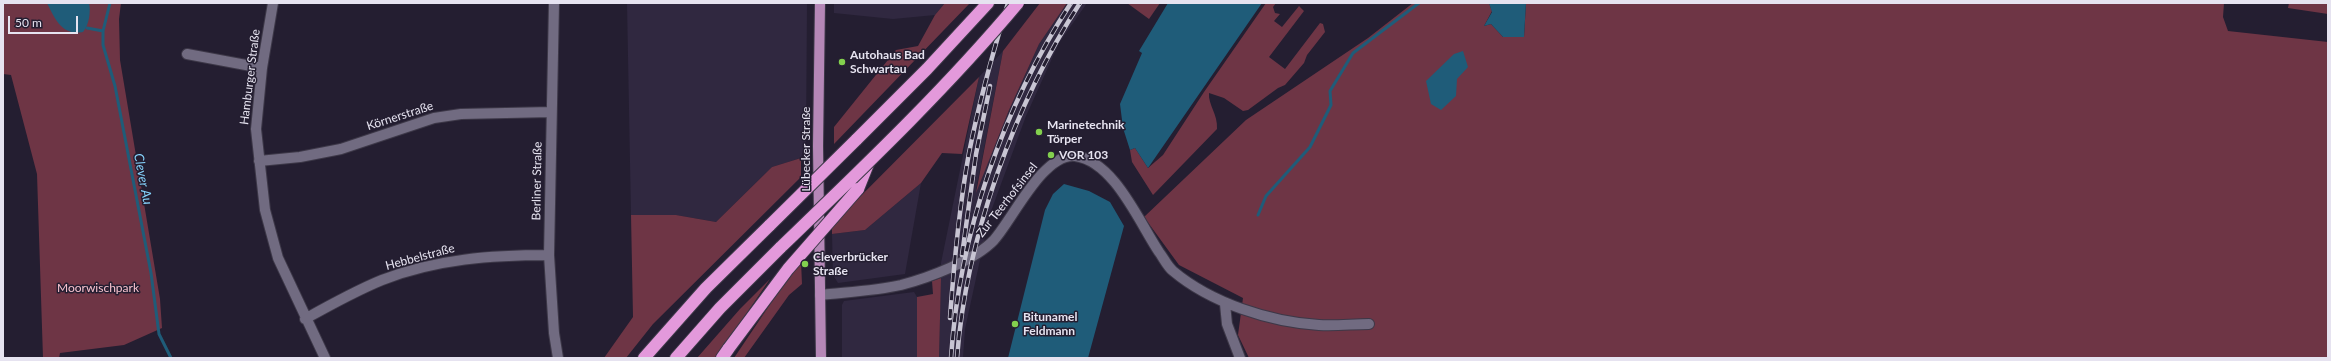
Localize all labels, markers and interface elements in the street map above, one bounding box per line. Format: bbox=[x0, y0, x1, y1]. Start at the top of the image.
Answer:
scale bar bbox=[10, 8, 80, 34]
text: 50 m bbox=[15, 15, 42, 30]
street label: Hamburger Straße bbox=[237, 28, 263, 126]
place label: Autohaus Bad Schwartau bbox=[850, 48, 925, 76]
marker: Autohaus Bad Schwartau bbox=[837, 57, 847, 67]
street label: Körnerstraße bbox=[365, 98, 435, 134]
street label: Lübecker Straße bbox=[799, 107, 813, 191]
place label: Marinetechnik Törper bbox=[1047, 118, 1125, 146]
marker: Marinetechnik Törper bbox=[1034, 127, 1044, 137]
street label: Berliner Straße bbox=[529, 142, 545, 220]
place label: VOR 103 bbox=[1059, 148, 1108, 162]
marker: VOR 103 bbox=[1046, 150, 1056, 160]
water label: Clever Au bbox=[130, 152, 156, 206]
street label: Zur Teerhofsinsel bbox=[973, 160, 1041, 240]
street label: Hebbelstraße bbox=[384, 241, 456, 273]
place label: Cleverbrücker Straße bbox=[813, 250, 888, 278]
marker: Cleverbrücker Straße bbox=[800, 259, 810, 269]
park label: Moorwischpark bbox=[57, 281, 139, 295]
place label: Bitunamel Feldmann bbox=[1023, 310, 1077, 338]
marker: Bitunamel Feldmann bbox=[1010, 319, 1020, 329]

